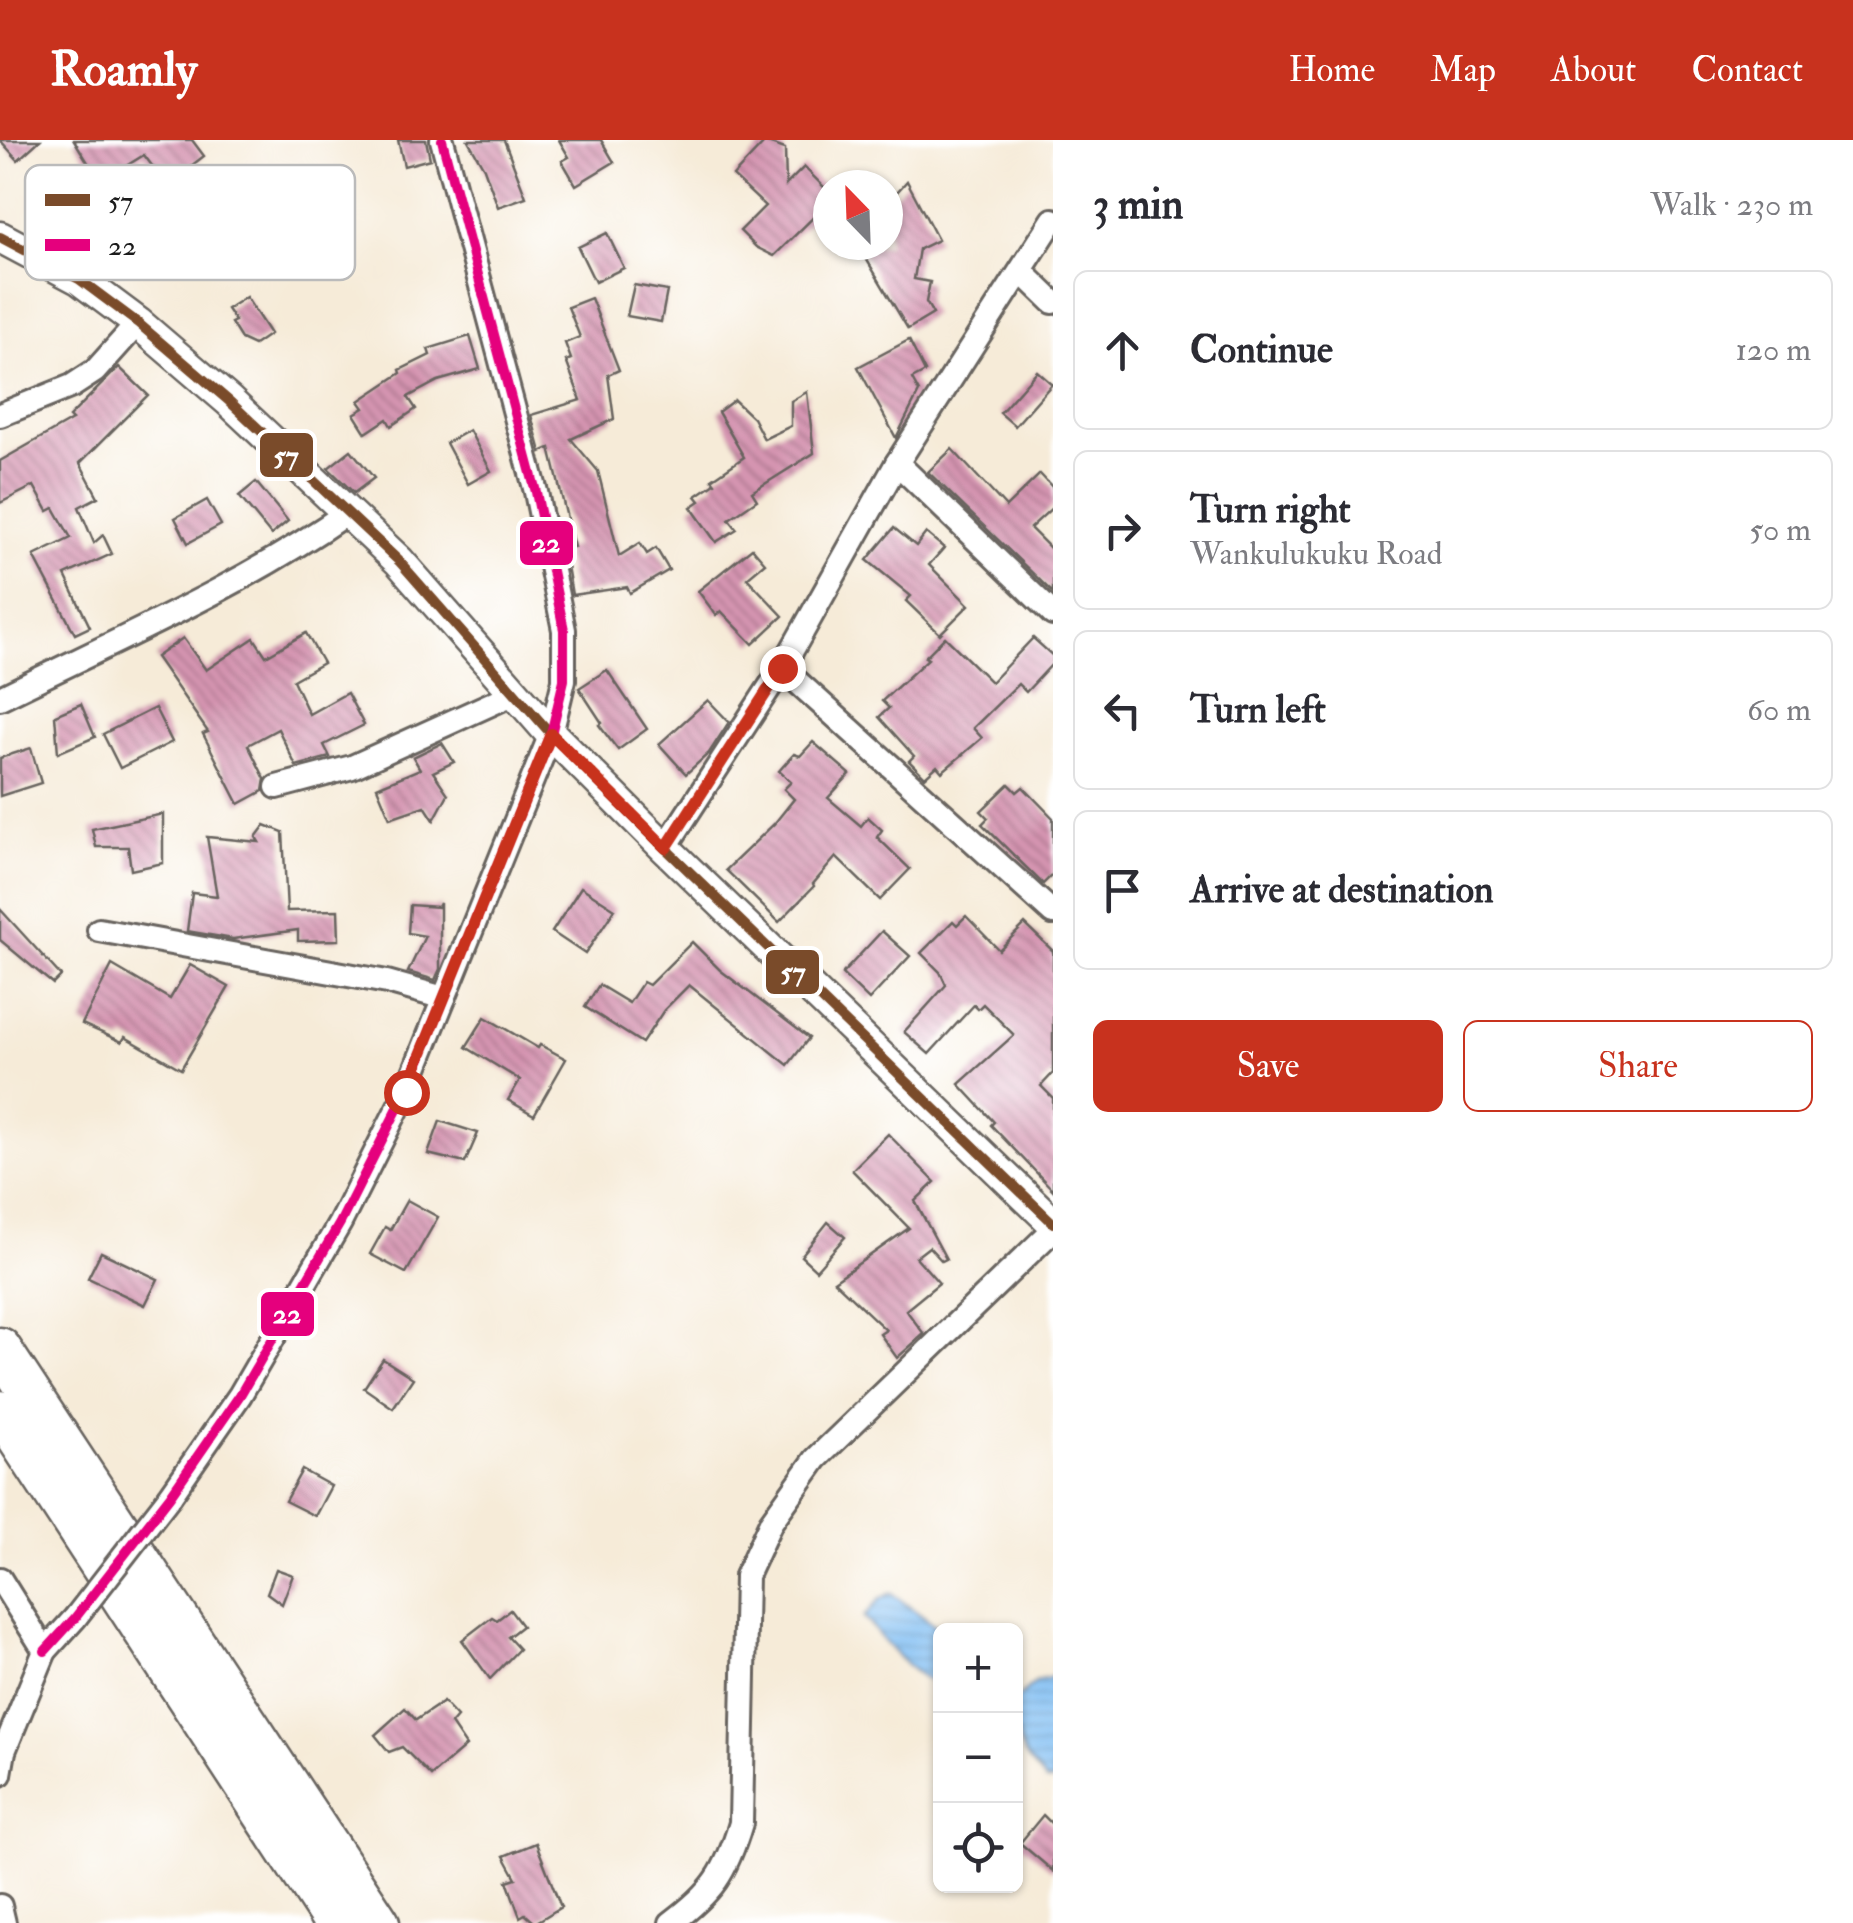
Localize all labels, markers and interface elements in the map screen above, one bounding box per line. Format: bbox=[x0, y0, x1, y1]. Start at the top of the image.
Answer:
text: Roamly bbox=[50, 40, 197, 100]
text: Home bbox=[1288, 48, 1375, 92]
text: Map bbox=[1430, 48, 1496, 92]
text: About bbox=[1551, 48, 1636, 92]
text: Contact bbox=[1691, 48, 1803, 92]
legend bbox=[25, 165, 355, 280]
north arrow bbox=[813, 170, 903, 260]
text: 3 min bbox=[1093, 179, 1183, 231]
text: 57 bbox=[108, 184, 133, 219]
text: Walk · 230 m bbox=[1650, 185, 1813, 225]
text: 22 bbox=[108, 229, 136, 264]
icon: ahead bbox=[1095, 323, 1150, 378]
text: Continue bbox=[1190, 326, 1333, 374]
text: 120 m bbox=[1735, 330, 1811, 370]
line badge: 57 bbox=[258, 431, 315, 479]
text: 57 bbox=[273, 439, 299, 474]
text: Turn right bbox=[1190, 486, 1351, 534]
icon: right bbox=[1095, 503, 1150, 558]
text: 50 m bbox=[1749, 510, 1811, 550]
line badge: 22 bbox=[518, 519, 575, 567]
text: 22 bbox=[532, 526, 560, 561]
text: Wankulukuku Road bbox=[1190, 534, 1443, 574]
route end bbox=[760, 646, 806, 692]
icon: left bbox=[1095, 683, 1150, 738]
text: Turn left bbox=[1190, 686, 1326, 734]
text: 60 m bbox=[1747, 690, 1811, 730]
icon: arrive bbox=[1095, 863, 1150, 918]
text: Arrive at destination bbox=[1190, 866, 1494, 914]
line badge: 57 bbox=[764, 948, 821, 996]
text: 57 bbox=[780, 955, 806, 990]
button: Save bbox=[1093, 1020, 1443, 1112]
button: Share bbox=[1463, 1020, 1813, 1112]
route start bbox=[384, 1070, 430, 1116]
line badge: 22 bbox=[259, 1290, 316, 1338]
text: 22 bbox=[273, 1297, 301, 1332]
map controls bbox=[933, 1623, 1023, 1893]
button: + bbox=[933, 1623, 1023, 1713]
button: − bbox=[933, 1713, 1023, 1803]
button: locate bbox=[933, 1803, 1023, 1893]

